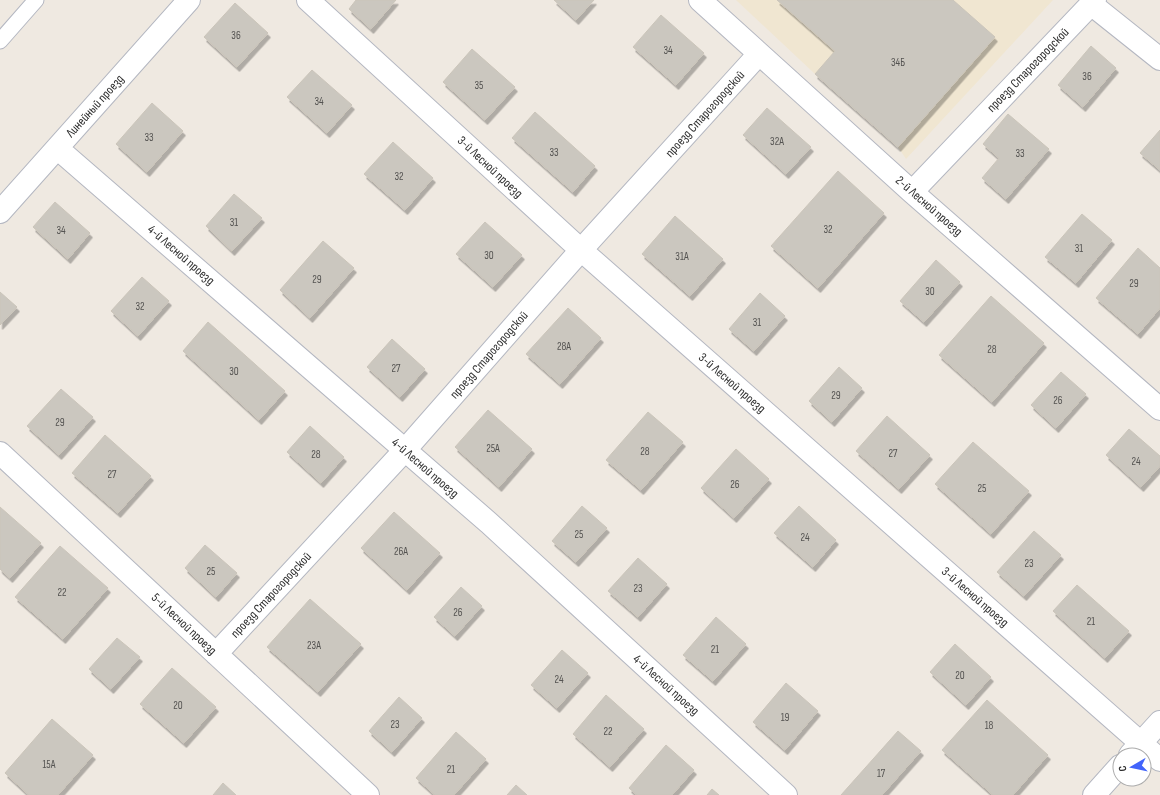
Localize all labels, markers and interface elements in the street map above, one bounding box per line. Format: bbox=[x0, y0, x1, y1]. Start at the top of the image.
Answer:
street label: проезд Старогородской bbox=[984, 24, 1072, 116]
house number: 36 bbox=[231, 29, 241, 42]
house number: 34 bbox=[663, 44, 673, 57]
house number: 34Б bbox=[891, 56, 905, 69]
street label: проезд Старогородской bbox=[662, 67, 748, 161]
house number: 36 bbox=[1082, 70, 1092, 83]
street label: Линейный проезд bbox=[62, 71, 127, 141]
house number: 35 bbox=[474, 79, 484, 92]
house number: 34 bbox=[314, 95, 324, 108]
house number: 33 bbox=[144, 131, 154, 144]
street label: 3-й Лесной проезд bbox=[454, 133, 526, 201]
house number: 32А bbox=[770, 135, 784, 148]
house number: 33 bbox=[549, 146, 559, 159]
house number: 33 bbox=[1015, 147, 1025, 160]
house number: 32 bbox=[394, 170, 404, 183]
street label: 2-й Лесной проезд bbox=[892, 173, 966, 239]
house number: 31 bbox=[230, 216, 238, 229]
street label: 4-й Лесной проезд bbox=[144, 222, 218, 288]
house number: 32 bbox=[823, 223, 833, 236]
house number: 34 bbox=[56, 224, 66, 237]
house number: 31 bbox=[1075, 242, 1083, 255]
house number: 30 bbox=[484, 249, 494, 262]
house number: 31А bbox=[675, 250, 689, 263]
house number: 29 bbox=[312, 273, 322, 286]
house number: 29 bbox=[1129, 277, 1139, 290]
house number: 30 bbox=[925, 285, 935, 298]
house number: 32 bbox=[135, 300, 145, 313]
street label: проезд Старогородской bbox=[446, 308, 532, 402]
house number: 31 bbox=[753, 316, 761, 329]
house number: 28А bbox=[557, 340, 571, 353]
house number: 28 bbox=[987, 343, 997, 356]
street label: 3-й Лесной проезд bbox=[695, 350, 769, 416]
house number: 27 bbox=[392, 362, 401, 375]
house number: 30 bbox=[229, 365, 239, 378]
house number: 29 bbox=[831, 389, 841, 402]
house number: 26 bbox=[1053, 394, 1063, 407]
house number: 29 bbox=[55, 416, 65, 429]
street label: 4-й Лесной проезд bbox=[388, 435, 462, 501]
house number: 25А bbox=[486, 442, 500, 455]
house number: 28 bbox=[640, 445, 650, 458]
house number: 27 bbox=[889, 447, 898, 460]
house number: 28 bbox=[311, 448, 321, 461]
house number: 24 bbox=[1131, 455, 1141, 468]
house number: 27 bbox=[108, 468, 117, 481]
house number: 26 bbox=[730, 478, 740, 491]
house number: 25 bbox=[978, 482, 986, 495]
house number: 25 bbox=[575, 528, 583, 541]
house number: 24 bbox=[800, 531, 810, 544]
house number: 26А bbox=[394, 545, 408, 558]
street label: проезд Старогородской bbox=[227, 549, 315, 641]
house number: 23 bbox=[1024, 557, 1034, 570]
street label: 3-й Лесной проезд bbox=[938, 564, 1012, 630]
house number: 25 bbox=[207, 565, 215, 578]
house number: 23 bbox=[633, 582, 643, 595]
house number: 22 bbox=[57, 586, 67, 599]
street label: 5-й Лесной проезд bbox=[148, 590, 220, 658]
house number: 26 bbox=[453, 606, 463, 619]
house number: 21 bbox=[1087, 615, 1095, 628]
house number: 23А bbox=[307, 639, 321, 652]
house number: 21 bbox=[711, 643, 719, 656]
street label: 4-й Лесной проезд bbox=[630, 651, 702, 719]
house number: 20 bbox=[955, 669, 965, 682]
house number: 24 bbox=[554, 673, 564, 686]
house number: 20 bbox=[173, 699, 183, 712]
house number: 19 bbox=[781, 711, 789, 724]
house number: 23 bbox=[390, 718, 400, 731]
house number: 18 bbox=[985, 719, 994, 732]
house number: 22 bbox=[603, 725, 613, 738]
north arrow bbox=[1112, 747, 1152, 787]
house number: 15А bbox=[43, 758, 56, 771]
house number: 21 bbox=[447, 763, 455, 776]
text: С bbox=[1116, 764, 1129, 772]
house number: 17 bbox=[877, 767, 886, 780]

